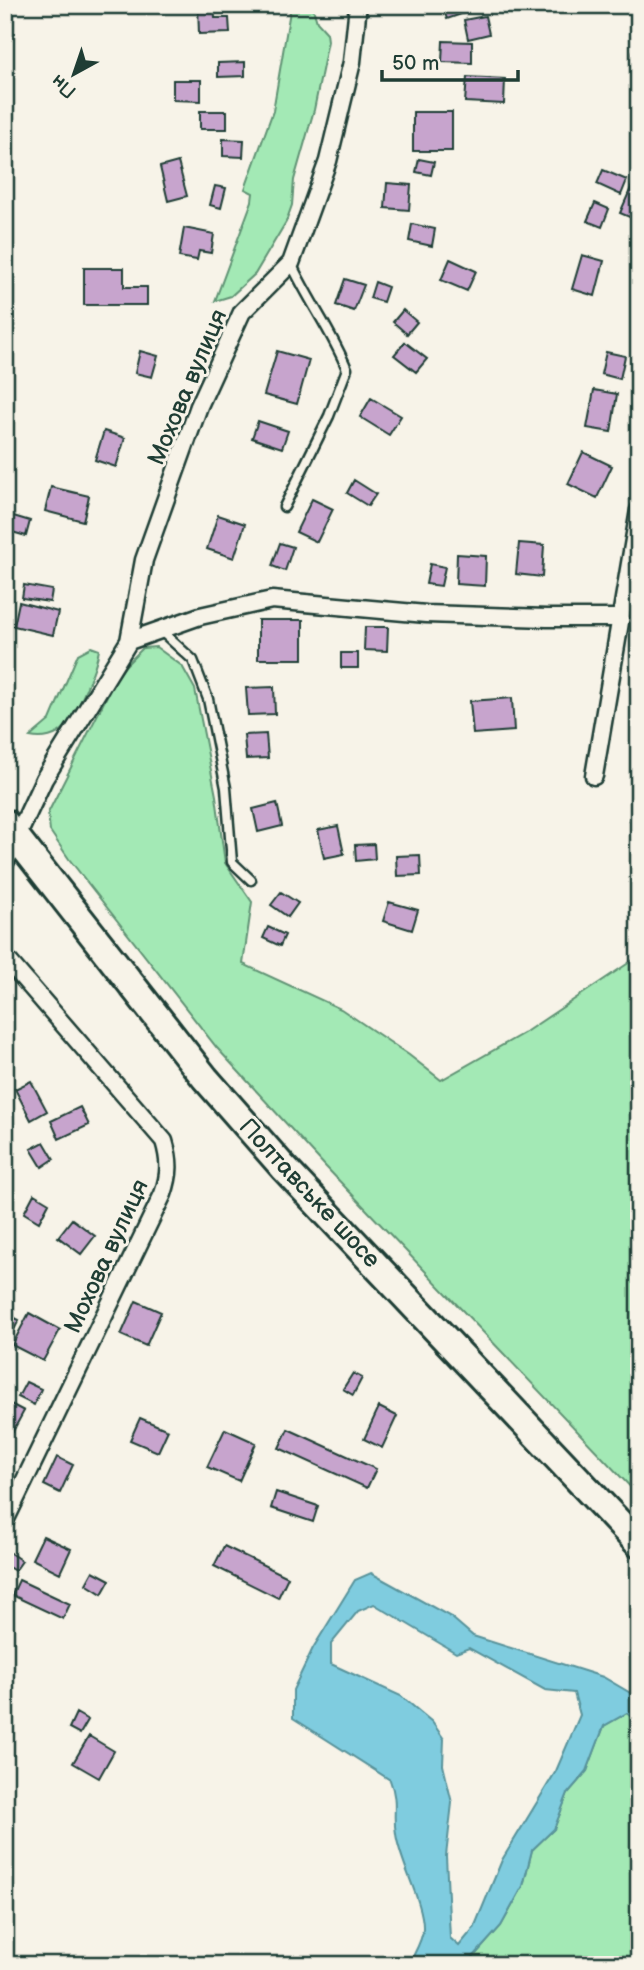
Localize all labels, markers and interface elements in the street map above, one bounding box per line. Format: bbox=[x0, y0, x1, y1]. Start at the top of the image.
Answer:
north arrow bbox=[38, 38, 108, 108]
scale bar bbox=[382, 38, 518, 82]
text: 50 m bbox=[392, 51, 439, 76]
text: Пн bbox=[47, 69, 81, 103]
street label: Мохова вулиця bbox=[142, 305, 233, 470]
street label: Полтавське шосе bbox=[233, 1113, 386, 1274]
street label: Мохова вулиця bbox=[58, 1175, 155, 1338]

